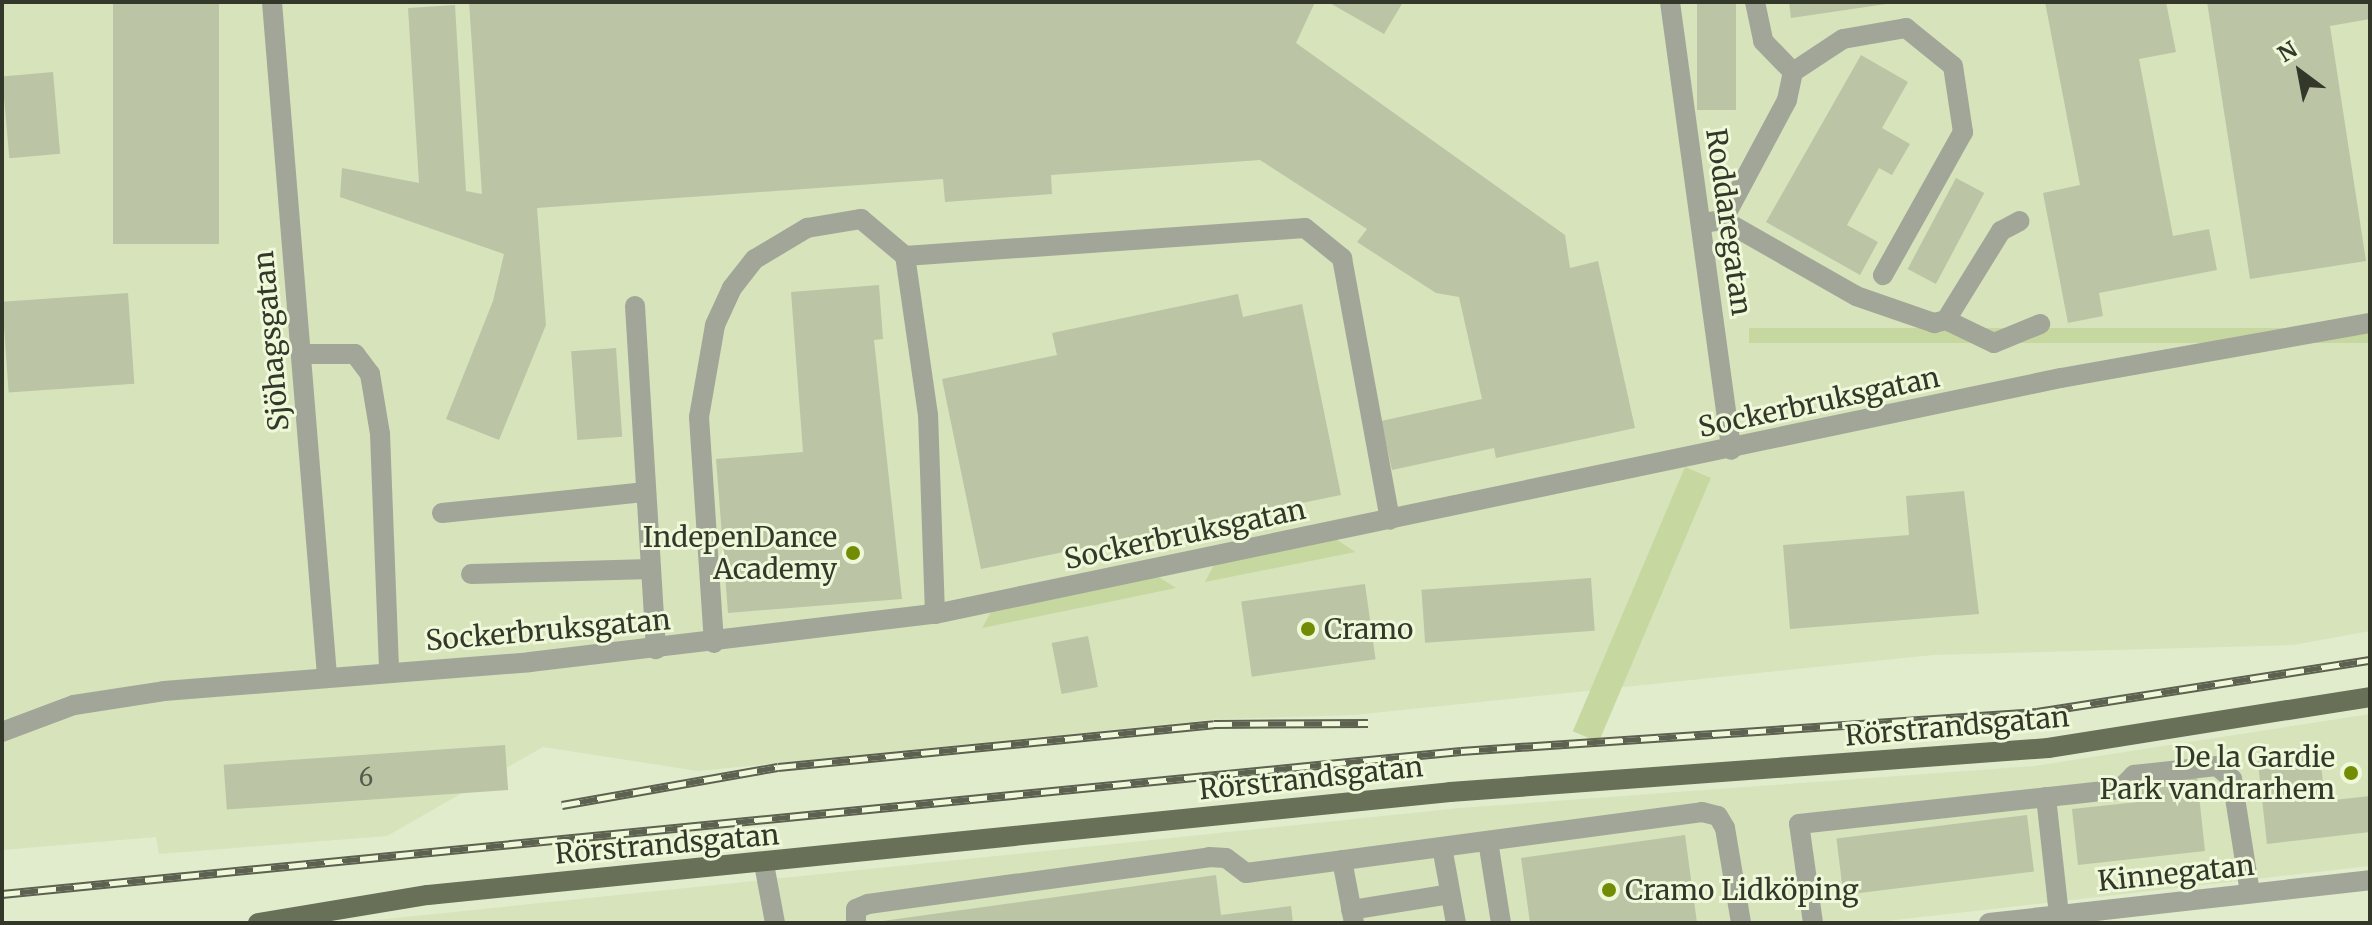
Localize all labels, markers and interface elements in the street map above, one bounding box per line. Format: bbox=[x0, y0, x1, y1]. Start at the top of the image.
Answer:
north arrow bbox=[2260, 32, 2340, 112]
text: N bbox=[2272, 35, 2302, 68]
street label: Roddaregatan bbox=[1699, 126, 1759, 318]
street label: Sjöhagsgatan bbox=[246, 249, 296, 433]
street label: Sockerbruksgatan bbox=[1695, 360, 1943, 444]
street label: Sockerbruksgatan bbox=[1061, 492, 1309, 576]
place label: IndepenDance Academy bbox=[643, 520, 837, 586]
marker: IndepenDance Academy bbox=[844, 544, 862, 562]
street label: Sockerbruksgatan bbox=[424, 603, 672, 657]
place label: Cramo bbox=[1324, 612, 1413, 646]
marker: Cramo bbox=[1299, 620, 1317, 638]
street label: Rörstrandsgatan bbox=[1843, 699, 2071, 753]
place label: De la Gardie Park vandrarhem bbox=[2100, 740, 2335, 806]
street label: Rörstrandsgatan bbox=[1197, 750, 1425, 806]
house number: 6 bbox=[359, 764, 373, 792]
marker: De la Gardie Park vandrarhem bbox=[2342, 764, 2360, 782]
street label: Rörstrandsgatan bbox=[553, 817, 781, 871]
street label: Kinnegatan bbox=[2096, 848, 2256, 898]
place label: Cramo Lidköping bbox=[1625, 873, 1859, 907]
marker: Cramo Lidköping bbox=[1600, 881, 1618, 899]

